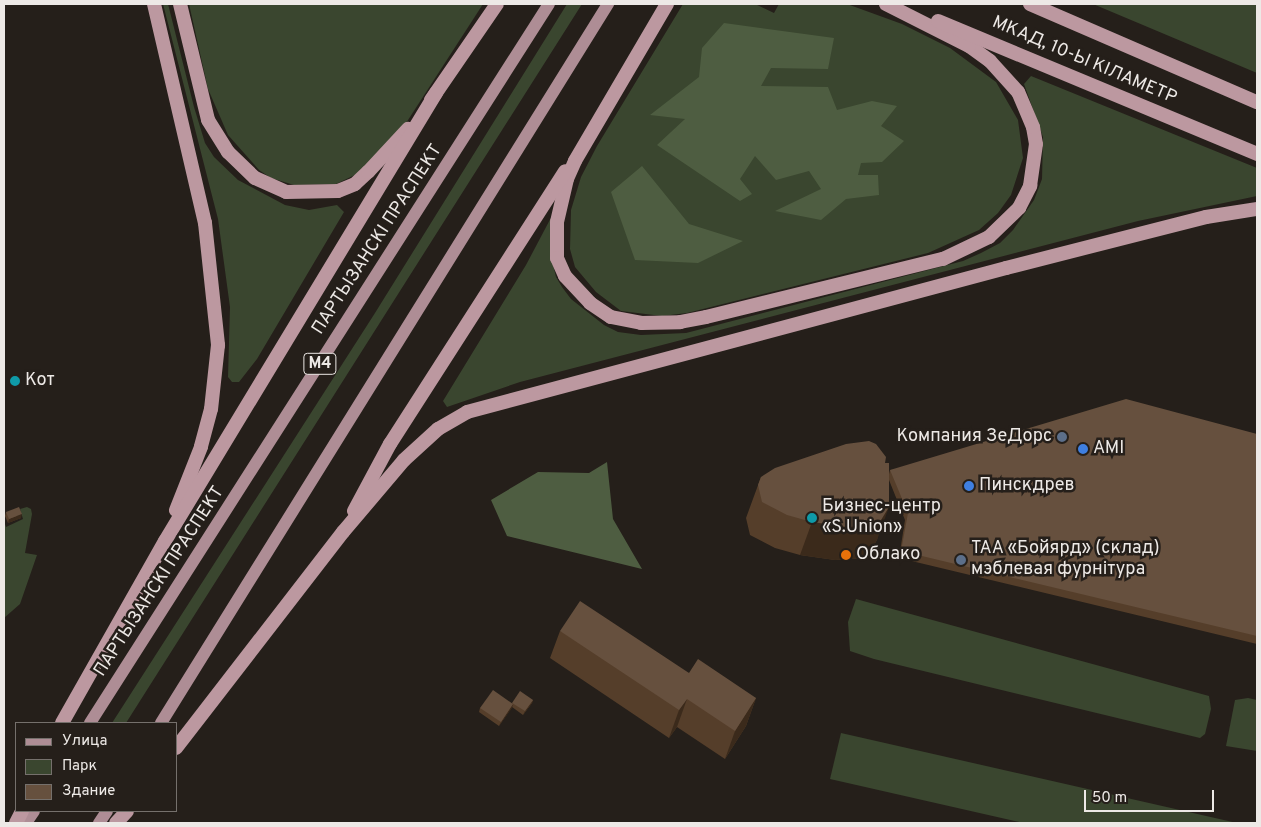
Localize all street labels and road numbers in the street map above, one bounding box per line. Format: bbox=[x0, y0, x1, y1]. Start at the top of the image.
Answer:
street label: МКАД, 10-Ы КІЛАМЕТР bbox=[989, 12, 1179, 110]
street label: ПАРТЫЗАНСКІ ПРАСПЕКТ bbox=[308, 141, 448, 339]
road number: М4 bbox=[302, 350, 338, 378]
street label: ПАРТЫЗАНСКІ ПРАСПЕКТ bbox=[90, 483, 230, 681]

